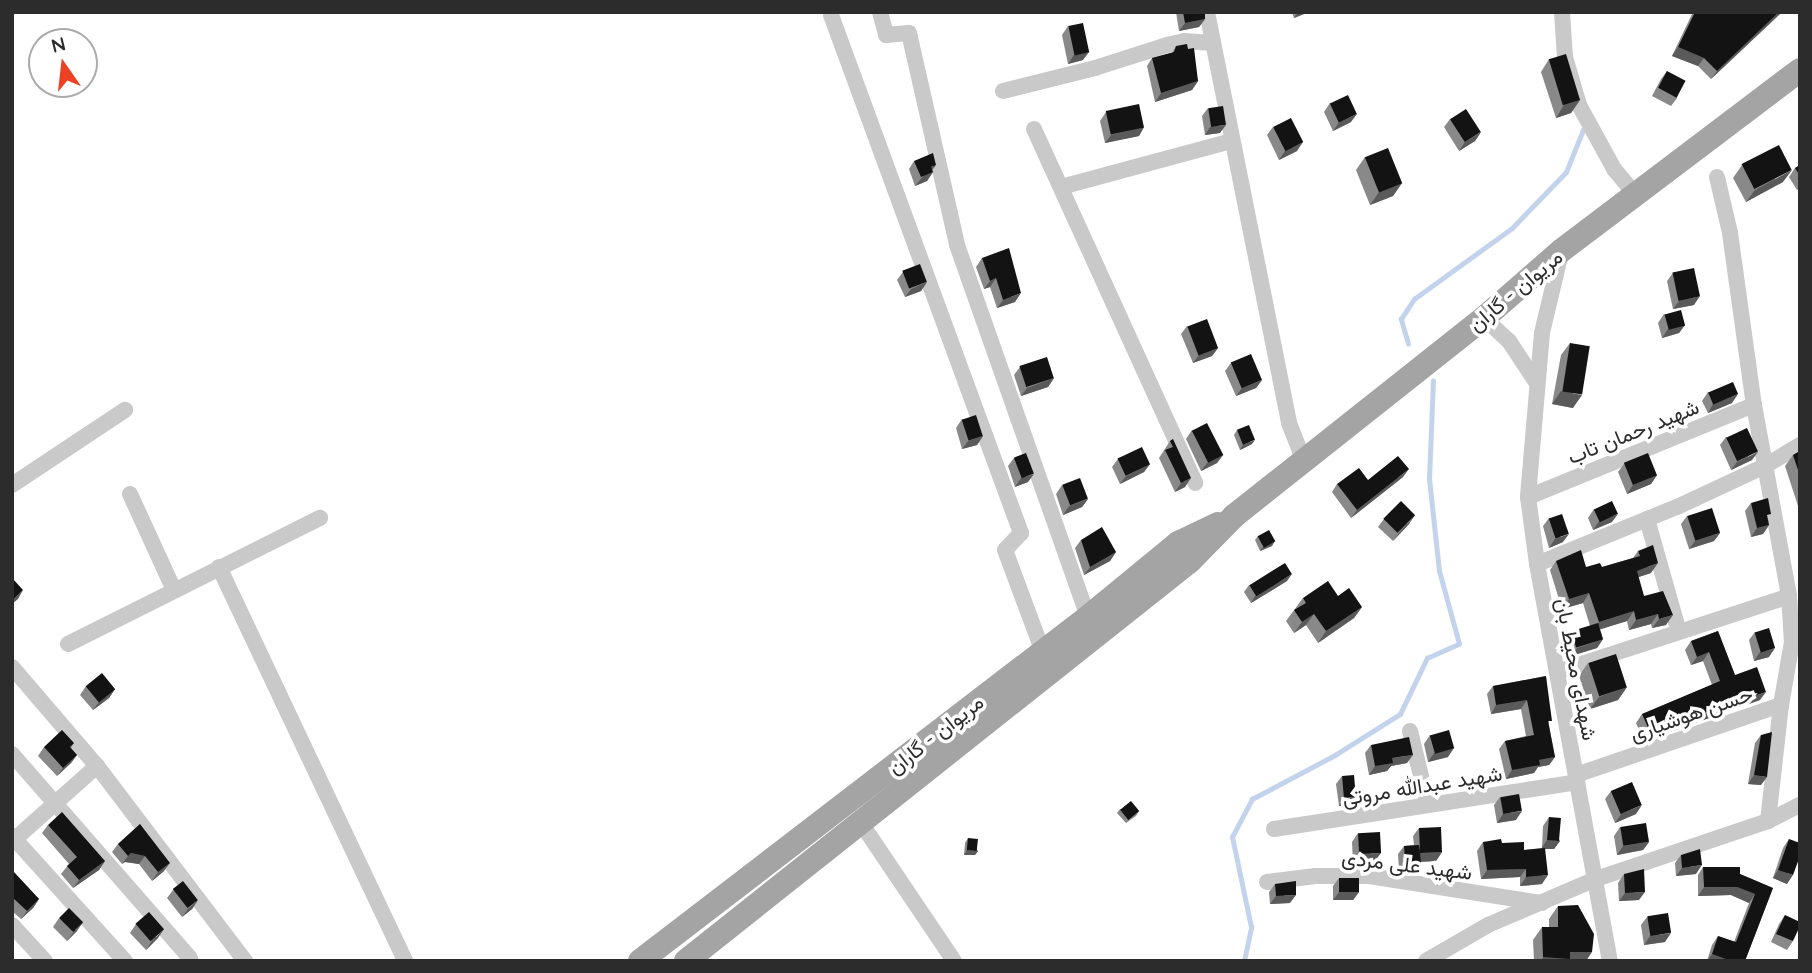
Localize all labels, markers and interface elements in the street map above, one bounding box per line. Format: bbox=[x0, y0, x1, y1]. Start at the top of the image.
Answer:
north arrow bbox=[28, 28, 98, 98]
text: N bbox=[49, 31, 68, 58]
street label: مریوان - گاران bbox=[1463, 243, 1567, 337]
street label: شهید رحمان تاب bbox=[1564, 393, 1702, 469]
street label: شهدای محیط بان bbox=[1551, 596, 1603, 742]
street label: حسن هوشیاری bbox=[1626, 680, 1756, 746]
street label: مریوان - گاران bbox=[882, 689, 988, 779]
street label: شهید عبدالله مروتی bbox=[1340, 760, 1504, 810]
street label: شهید علی مردی bbox=[1340, 844, 1474, 884]

